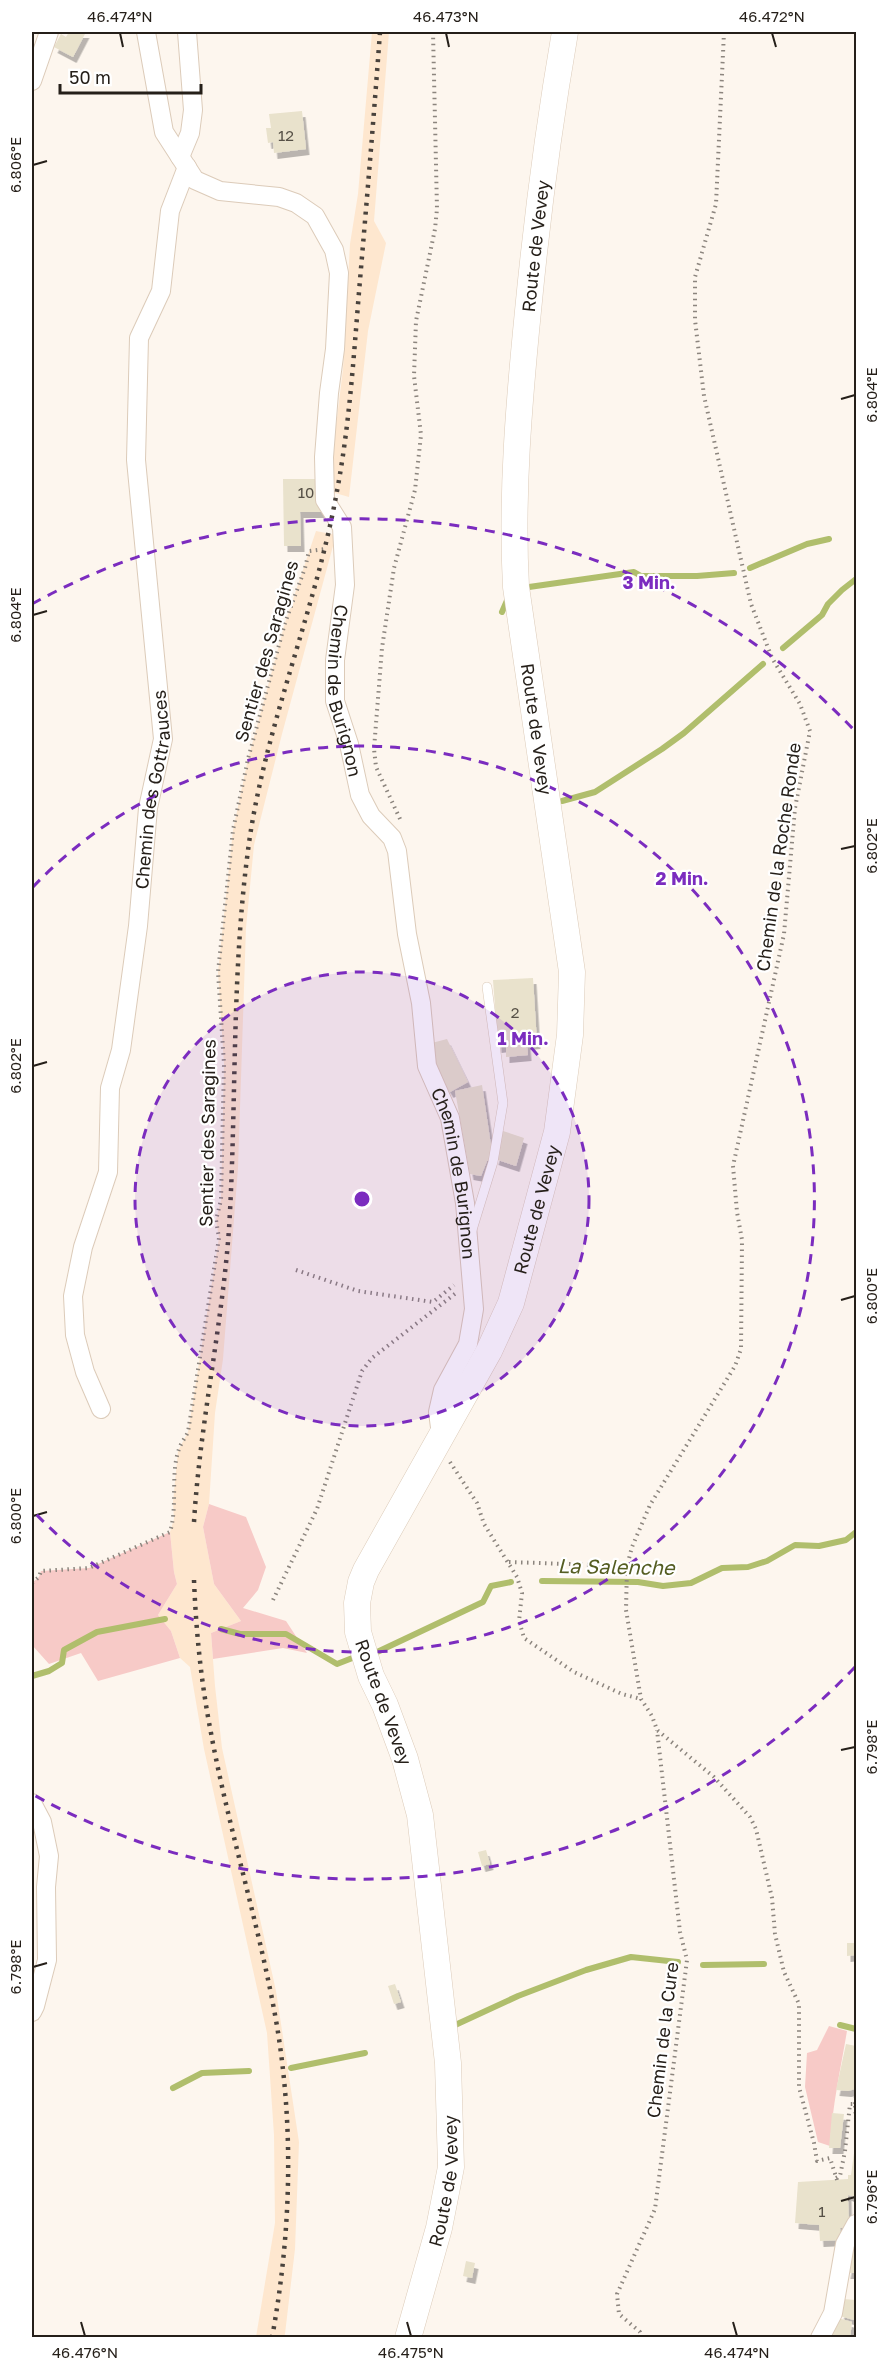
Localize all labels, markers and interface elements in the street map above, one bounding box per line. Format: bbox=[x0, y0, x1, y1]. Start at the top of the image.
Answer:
text: 46.474°N bbox=[87, 7, 153, 25]
text: 46.473°N bbox=[413, 7, 479, 25]
text: 46.472°N bbox=[739, 7, 805, 25]
scale bar bbox=[60, 57, 201, 95]
text: 50 m bbox=[69, 66, 111, 88]
house number: 12 bbox=[278, 126, 294, 144]
text: 6.806°E bbox=[6, 137, 24, 193]
street label: Route de Vevey bbox=[517, 179, 554, 313]
text: 6.804°E bbox=[862, 367, 880, 423]
house number: 10 bbox=[298, 483, 314, 501]
street label: Sentier des Saragines bbox=[230, 558, 302, 744]
text: 3 Min. bbox=[622, 571, 676, 593]
text: 6.804°E bbox=[6, 587, 24, 643]
street label: Chemin de Burignon bbox=[324, 603, 367, 779]
street label: Route de Vevey bbox=[517, 662, 557, 796]
street label: Chemin des Gottrauces bbox=[130, 689, 174, 890]
street label: Chemin de la Roche Ronde bbox=[751, 741, 805, 973]
text: 6.802°E bbox=[862, 818, 880, 874]
text: 2 Min. bbox=[655, 867, 709, 889]
house number: 2 bbox=[511, 1003, 519, 1021]
text: 1 Min. bbox=[497, 1027, 549, 1049]
text: 6.802°E bbox=[6, 1038, 24, 1094]
street label: Sentier des Saragines bbox=[194, 1039, 220, 1227]
street label: Chemin de Burignon bbox=[427, 1084, 481, 1260]
street label: Route de Vevey bbox=[508, 1142, 564, 1276]
centre of rings bbox=[352, 1189, 372, 1209]
text: 6.800°E bbox=[862, 1268, 880, 1324]
text: 6.800°E bbox=[6, 1488, 24, 1544]
water label: La Salenche bbox=[557, 1553, 676, 1579]
street label: Route de Vevey bbox=[351, 1636, 417, 1768]
text: 6.798°E bbox=[862, 1720, 880, 1774]
text: 6.798°E bbox=[6, 1940, 24, 1994]
street label: Chemin de la Cure bbox=[642, 1961, 682, 2119]
street label: Route de Vevey bbox=[423, 2115, 462, 2249]
text: 6.796°E bbox=[862, 2170, 880, 2224]
house number: 1 bbox=[818, 2202, 826, 2220]
text: 46.476°N bbox=[52, 2343, 118, 2361]
text: 46.475°N bbox=[378, 2343, 444, 2361]
text: 46.474°N bbox=[704, 2343, 770, 2361]

